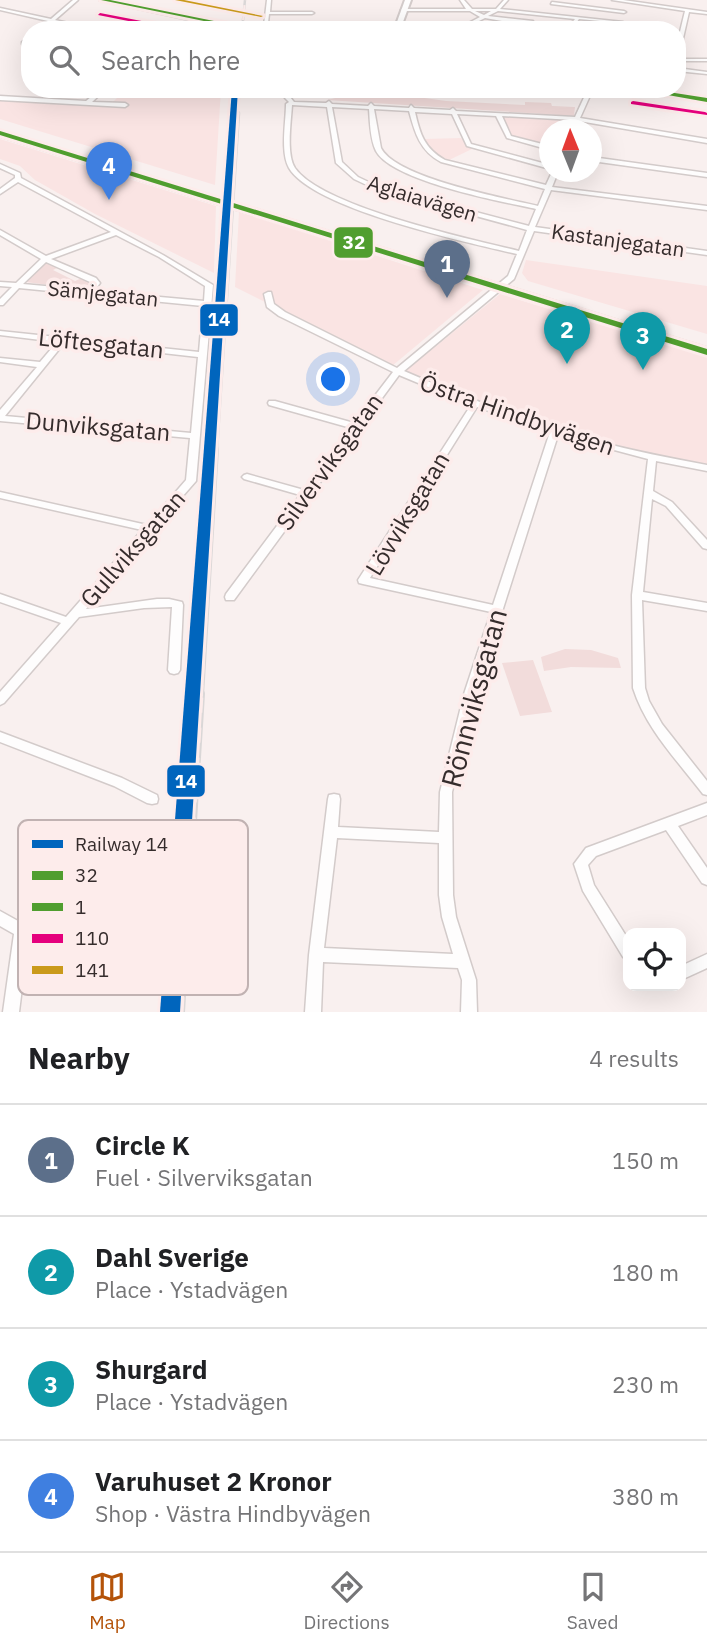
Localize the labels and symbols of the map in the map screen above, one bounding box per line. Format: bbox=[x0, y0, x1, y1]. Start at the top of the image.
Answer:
north arrow bbox=[539, 119, 602, 182]
pin: 4 bbox=[86, 142, 132, 200]
street label: Aglaiavägen bbox=[364, 168, 481, 228]
street label: Kastanjegatan bbox=[550, 217, 687, 263]
line badge: 32 bbox=[333, 226, 374, 259]
text: 32 bbox=[343, 230, 365, 254]
pin: 1 bbox=[424, 240, 470, 298]
street label: Sämjegatan bbox=[46, 273, 160, 313]
line badge: 14 bbox=[199, 303, 239, 337]
pin: 2 bbox=[544, 306, 590, 364]
text: 14 bbox=[208, 307, 230, 331]
pin: 3 bbox=[620, 312, 666, 370]
street label: Löftesgatan bbox=[37, 321, 165, 366]
your location bbox=[316, 362, 350, 396]
street label: Östra Hindbyvägen bbox=[416, 366, 619, 462]
street label: Silverviksgatan bbox=[269, 386, 390, 536]
street label: Dunviksgatan bbox=[24, 404, 172, 448]
street label: Lövviksgatan bbox=[358, 446, 457, 581]
street label: Gullviksgatan bbox=[73, 483, 192, 614]
street label: Rönnviksgatan bbox=[432, 604, 515, 791]
line badge: 14 bbox=[166, 764, 206, 798]
text: 14 bbox=[175, 769, 197, 793]
legend bbox=[18, 820, 248, 995]
text: Railway 14 bbox=[75, 832, 168, 856]
text: 32 bbox=[75, 863, 98, 887]
text: 1 bbox=[75, 895, 86, 919]
text: 110 bbox=[75, 926, 109, 950]
text: 141 bbox=[75, 958, 109, 982]

